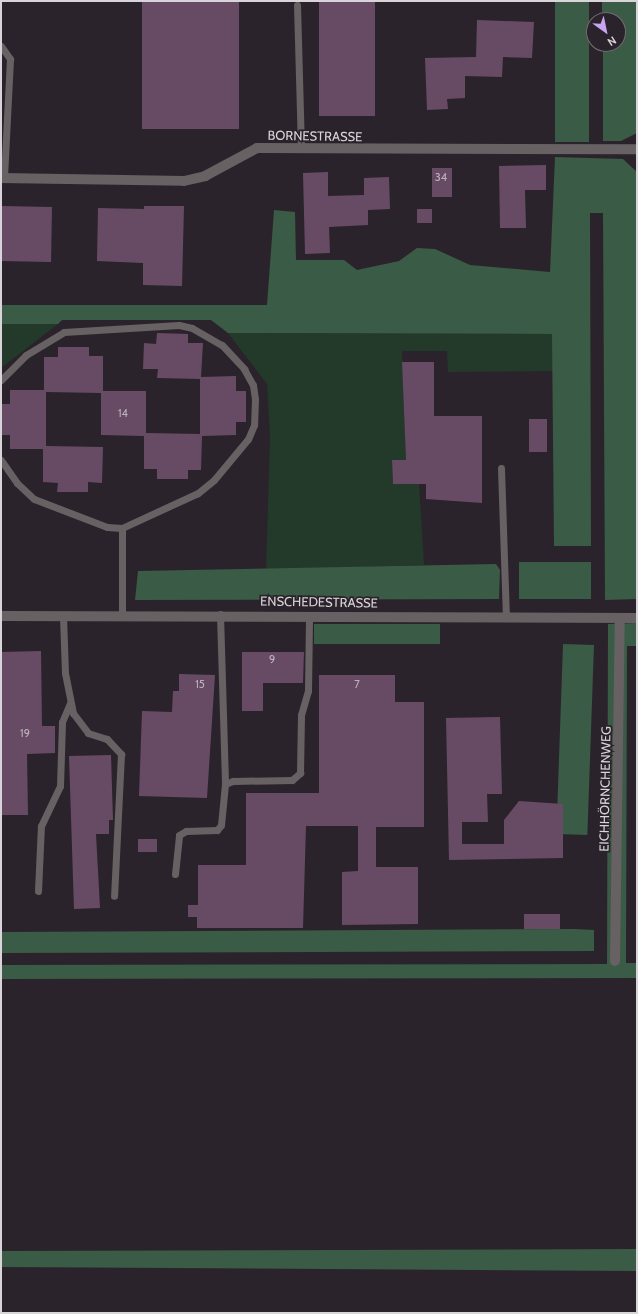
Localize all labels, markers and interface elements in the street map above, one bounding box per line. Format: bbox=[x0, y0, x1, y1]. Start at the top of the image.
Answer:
north arrow bbox=[586, 12, 626, 52]
text: N bbox=[605, 33, 619, 49]
street label: BORNESTRASSE bbox=[268, 127, 362, 145]
house number: 34 bbox=[435, 170, 447, 184]
house number: 14 bbox=[118, 406, 128, 420]
street label: ENSCHEDESTRASSE bbox=[260, 593, 378, 611]
house number: 9 bbox=[269, 652, 275, 666]
house number: 15 bbox=[195, 677, 205, 691]
house number: 7 bbox=[354, 677, 360, 691]
house number: 19 bbox=[20, 726, 30, 740]
street label: EICHHÖRNCHENWEG bbox=[596, 726, 614, 852]

